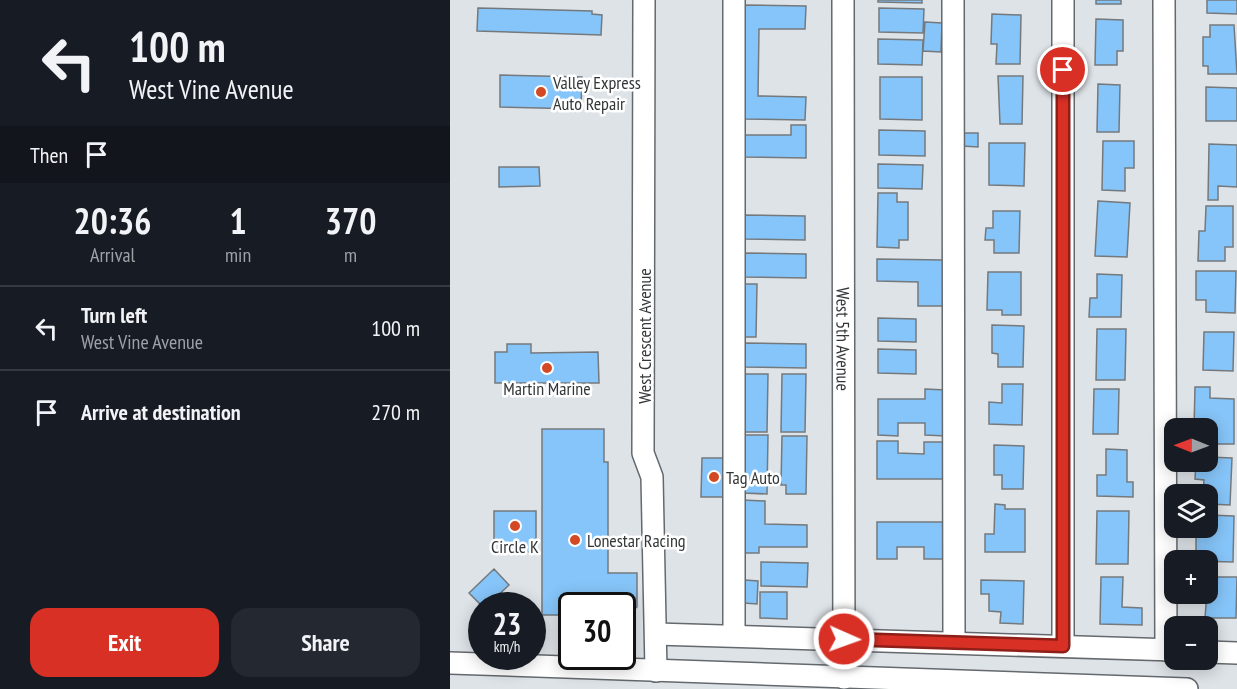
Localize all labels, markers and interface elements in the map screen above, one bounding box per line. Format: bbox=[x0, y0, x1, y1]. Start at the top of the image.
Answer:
text: 100 m bbox=[129, 19, 226, 74]
icon: left bbox=[30, 24, 108, 102]
pin bbox=[1037, 44, 1088, 95]
icon: arrive bbox=[1046, 53, 1079, 86]
place label: Valley Express Auto Repair bbox=[552, 71, 641, 115]
text: West Vine Avenue bbox=[129, 72, 294, 106]
marker: Valley Express Auto Repair bbox=[534, 85, 548, 99]
icon: arrive bbox=[80, 138, 113, 171]
text: Then bbox=[30, 141, 68, 169]
text: 20:36 bbox=[74, 197, 151, 244]
text: 1 bbox=[229, 197, 247, 244]
text: 370 bbox=[325, 197, 376, 244]
text: Arrival bbox=[90, 242, 135, 268]
text: min bbox=[225, 242, 251, 268]
text: m bbox=[344, 242, 357, 268]
street label: West Crescent Avenue bbox=[633, 268, 656, 404]
street label: West 5th Avenue bbox=[832, 287, 855, 391]
text: Turn left bbox=[81, 301, 147, 329]
icon: left bbox=[30, 312, 63, 345]
text: 100 m bbox=[371, 314, 420, 342]
text: West Vine Avenue bbox=[81, 329, 203, 355]
marker: Martin Marine bbox=[540, 361, 554, 375]
place label: Martin Marine bbox=[503, 377, 591, 400]
icon: arrive bbox=[30, 396, 63, 429]
text: Arrive at destination bbox=[81, 398, 241, 426]
text: 270 m bbox=[371, 398, 420, 426]
north arrow bbox=[1164, 418, 1218, 472]
map controls bbox=[1164, 418, 1218, 670]
place label: Tag Auto bbox=[726, 466, 780, 489]
marker: Tag Auto bbox=[707, 470, 721, 484]
button: layers bbox=[1164, 484, 1218, 538]
marker: Circle K bbox=[508, 519, 522, 533]
place label: Lonestar Racing bbox=[587, 529, 686, 552]
marker: Lonestar Racing bbox=[568, 533, 582, 547]
place label: Circle K bbox=[491, 535, 539, 558]
button: + bbox=[1164, 550, 1218, 604]
speed limit sign: 30 bbox=[558, 592, 636, 670]
text: 23 bbox=[493, 604, 521, 643]
position arrow bbox=[812, 607, 876, 671]
button: Exit bbox=[30, 608, 219, 677]
button: Share bbox=[231, 608, 420, 677]
button: − bbox=[1164, 616, 1218, 670]
text: km/h bbox=[494, 637, 520, 656]

